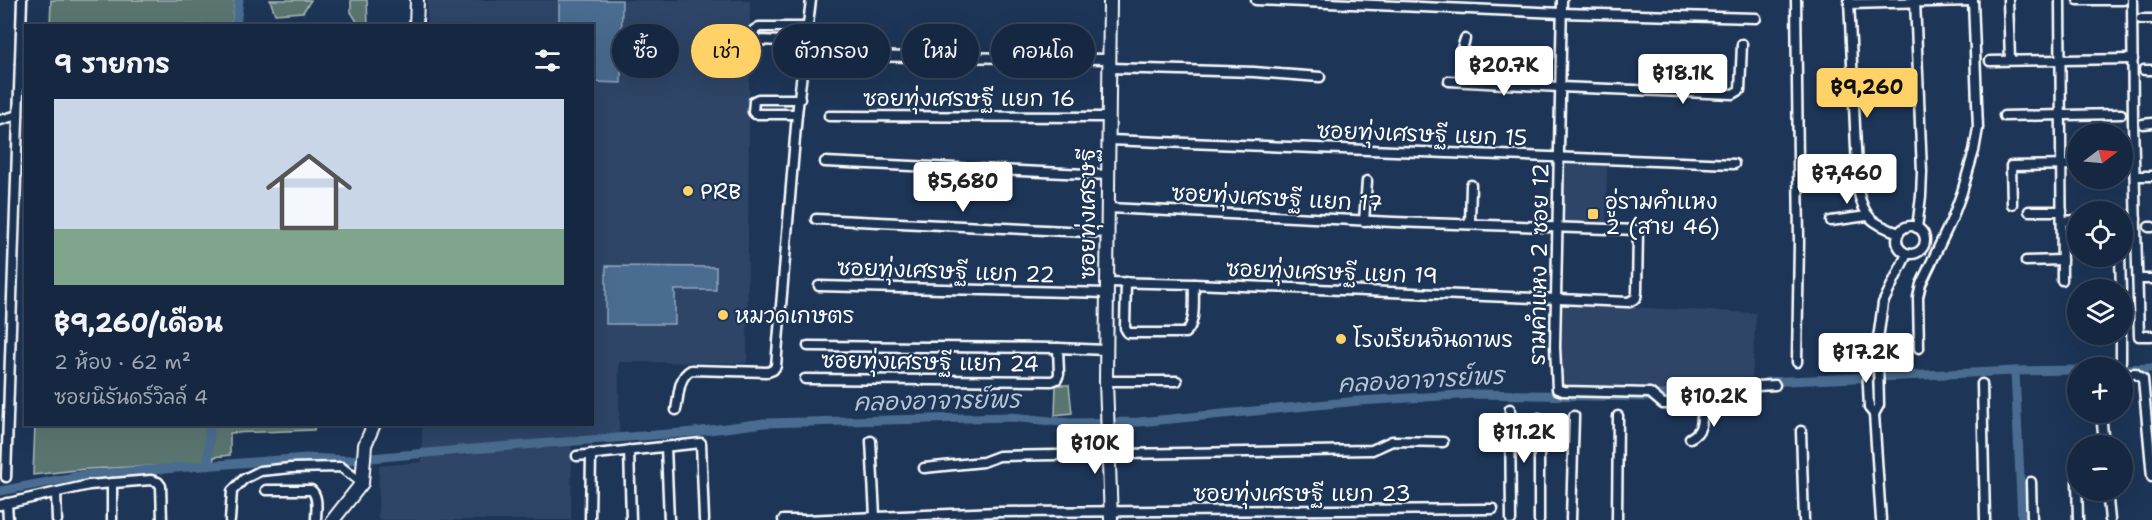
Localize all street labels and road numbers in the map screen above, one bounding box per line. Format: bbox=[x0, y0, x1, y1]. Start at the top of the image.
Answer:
street label: ซอยทุ่งเศรษฐี แยก 16 bbox=[863, 84, 1075, 115]
street label: ซอยทุ่งเศรษฐี แยก 15 bbox=[1316, 116, 1528, 154]
street label: ซอยทุ่งเศรษฐี bbox=[1073, 149, 1104, 279]
street label: รามคำแหง 2 ซอย 12 bbox=[1523, 163, 1555, 365]
street label: ซอยทุ่งเศรษฐี แยก 17 bbox=[1170, 178, 1383, 220]
street label: ซอยทุ่งเศรษฐี แยก 22 bbox=[837, 253, 1055, 291]
street label: ซอยทุ่งเศรษฐี แยก 19 bbox=[1225, 254, 1438, 292]
street label: ซอยทุ่งเศรษฐี แยก 24 bbox=[821, 346, 1039, 380]
street label: ซอยทุ่งเศรษฐี แยก 23 bbox=[1193, 479, 1411, 510]

